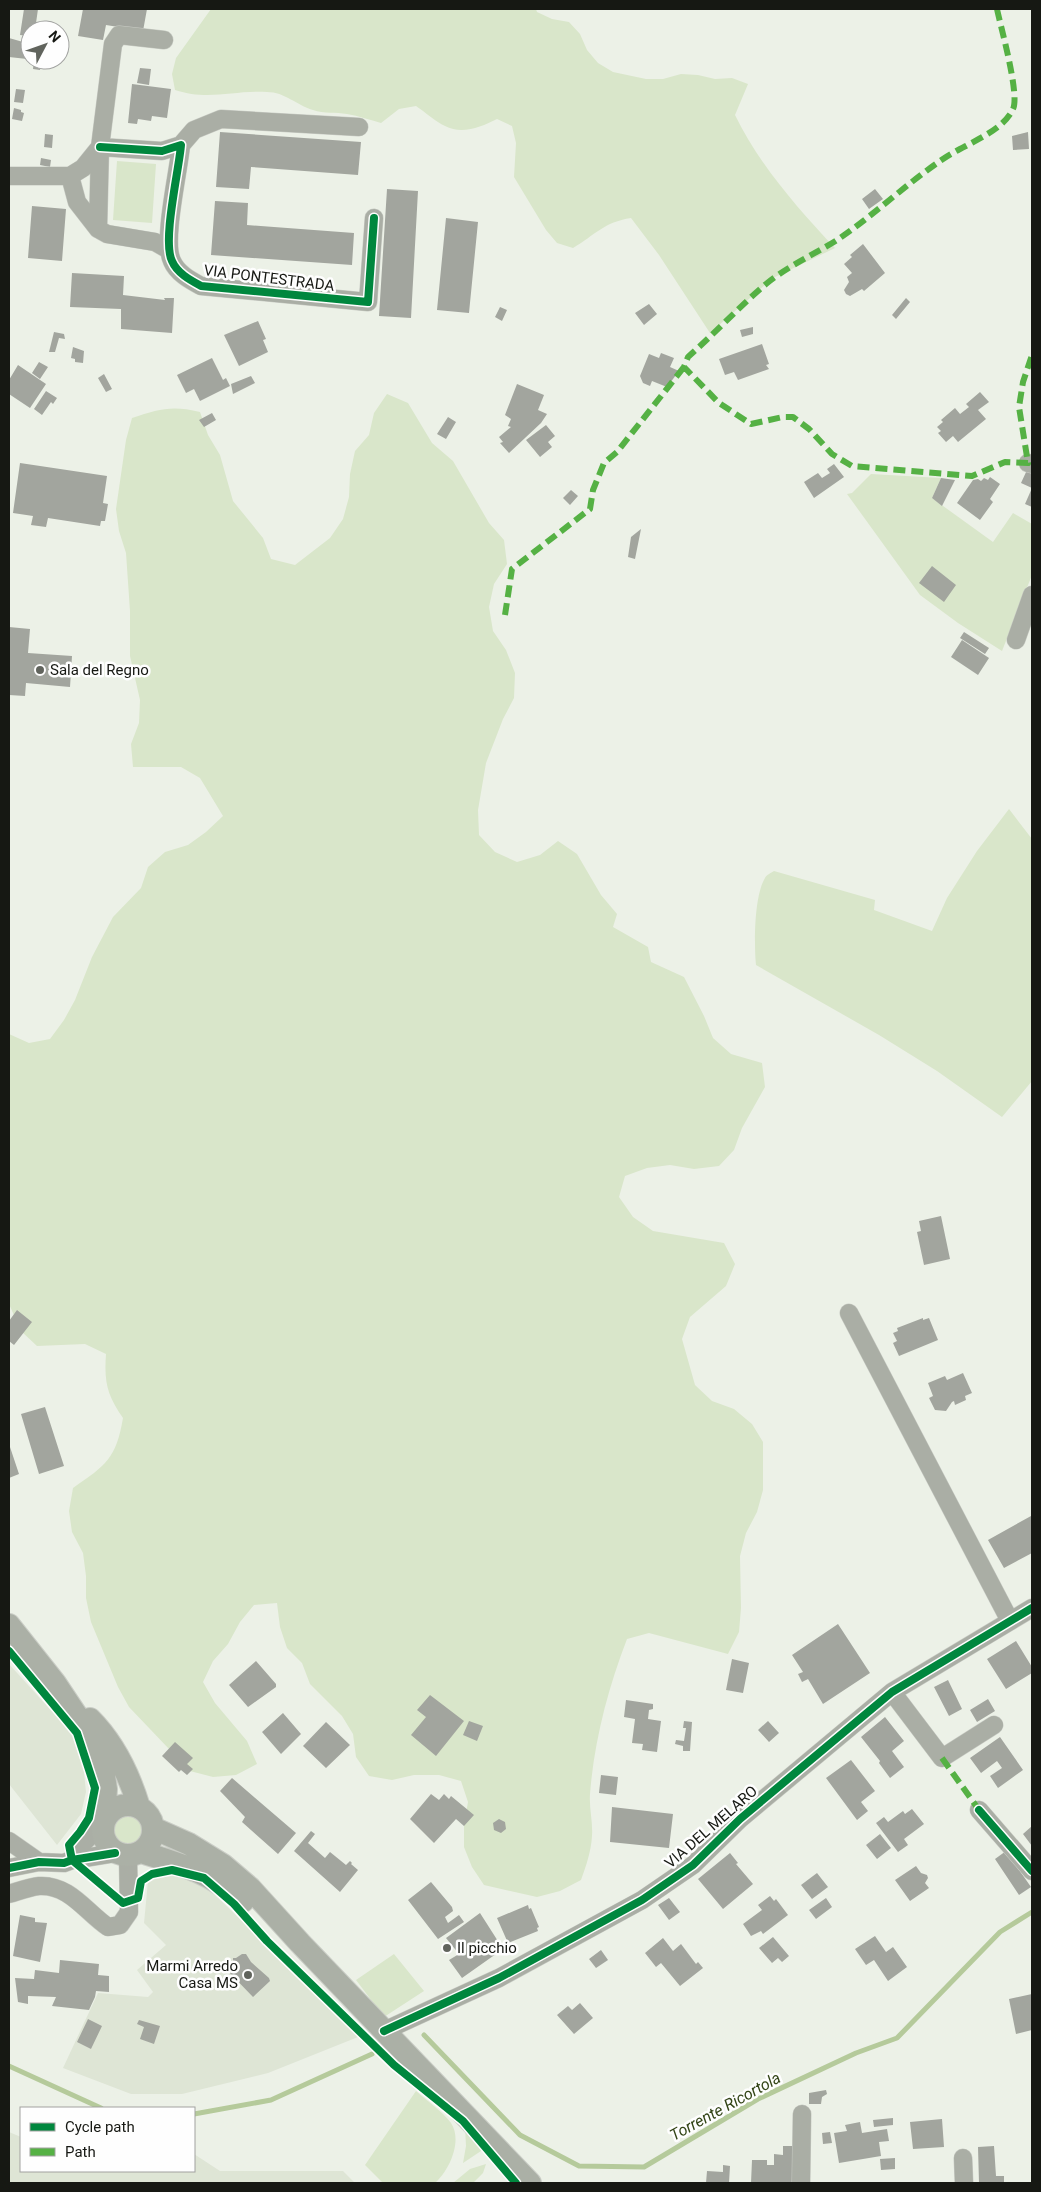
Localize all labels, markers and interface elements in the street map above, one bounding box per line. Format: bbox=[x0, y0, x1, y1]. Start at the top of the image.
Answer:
north arrow bbox=[20, 20, 70, 70]
text: N bbox=[46, 27, 64, 45]
street label: VIA PONTESTRADA bbox=[203, 261, 336, 295]
place label: Sala del Regno bbox=[50, 661, 149, 679]
marker: Sala del Regno bbox=[34, 664, 46, 676]
street label: VIA DEL MELARO bbox=[661, 1782, 761, 1872]
place label: Il picchio bbox=[457, 1939, 517, 1957]
marker: Il picchio bbox=[441, 1942, 453, 1954]
place label: Marmi Arredo Casa MS bbox=[146, 1957, 238, 1992]
marker: Marmi Arredo Casa MS bbox=[242, 1969, 254, 1981]
water label: Torrente Ricortola bbox=[667, 2068, 784, 2145]
legend bbox=[20, 2107, 195, 2172]
text: Cycle path bbox=[65, 2118, 135, 2136]
text: Path bbox=[65, 2143, 96, 2161]

